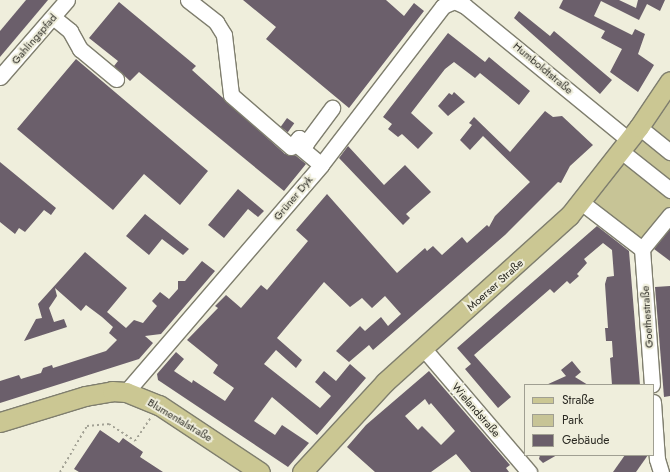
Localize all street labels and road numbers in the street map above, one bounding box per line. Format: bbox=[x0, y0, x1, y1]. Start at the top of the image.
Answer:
street label: Gahlingspfad bbox=[9, 11, 59, 67]
street label: Humboldtstraße bbox=[510, 39, 576, 97]
street label: Grüner Dyk bbox=[271, 173, 315, 223]
street label: Moerser Straße bbox=[464, 256, 526, 314]
street label: Goethestraße bbox=[638, 285, 656, 349]
street label: Wielandstraße bbox=[449, 380, 503, 440]
street label: Blumentalstraße bbox=[145, 396, 215, 444]

